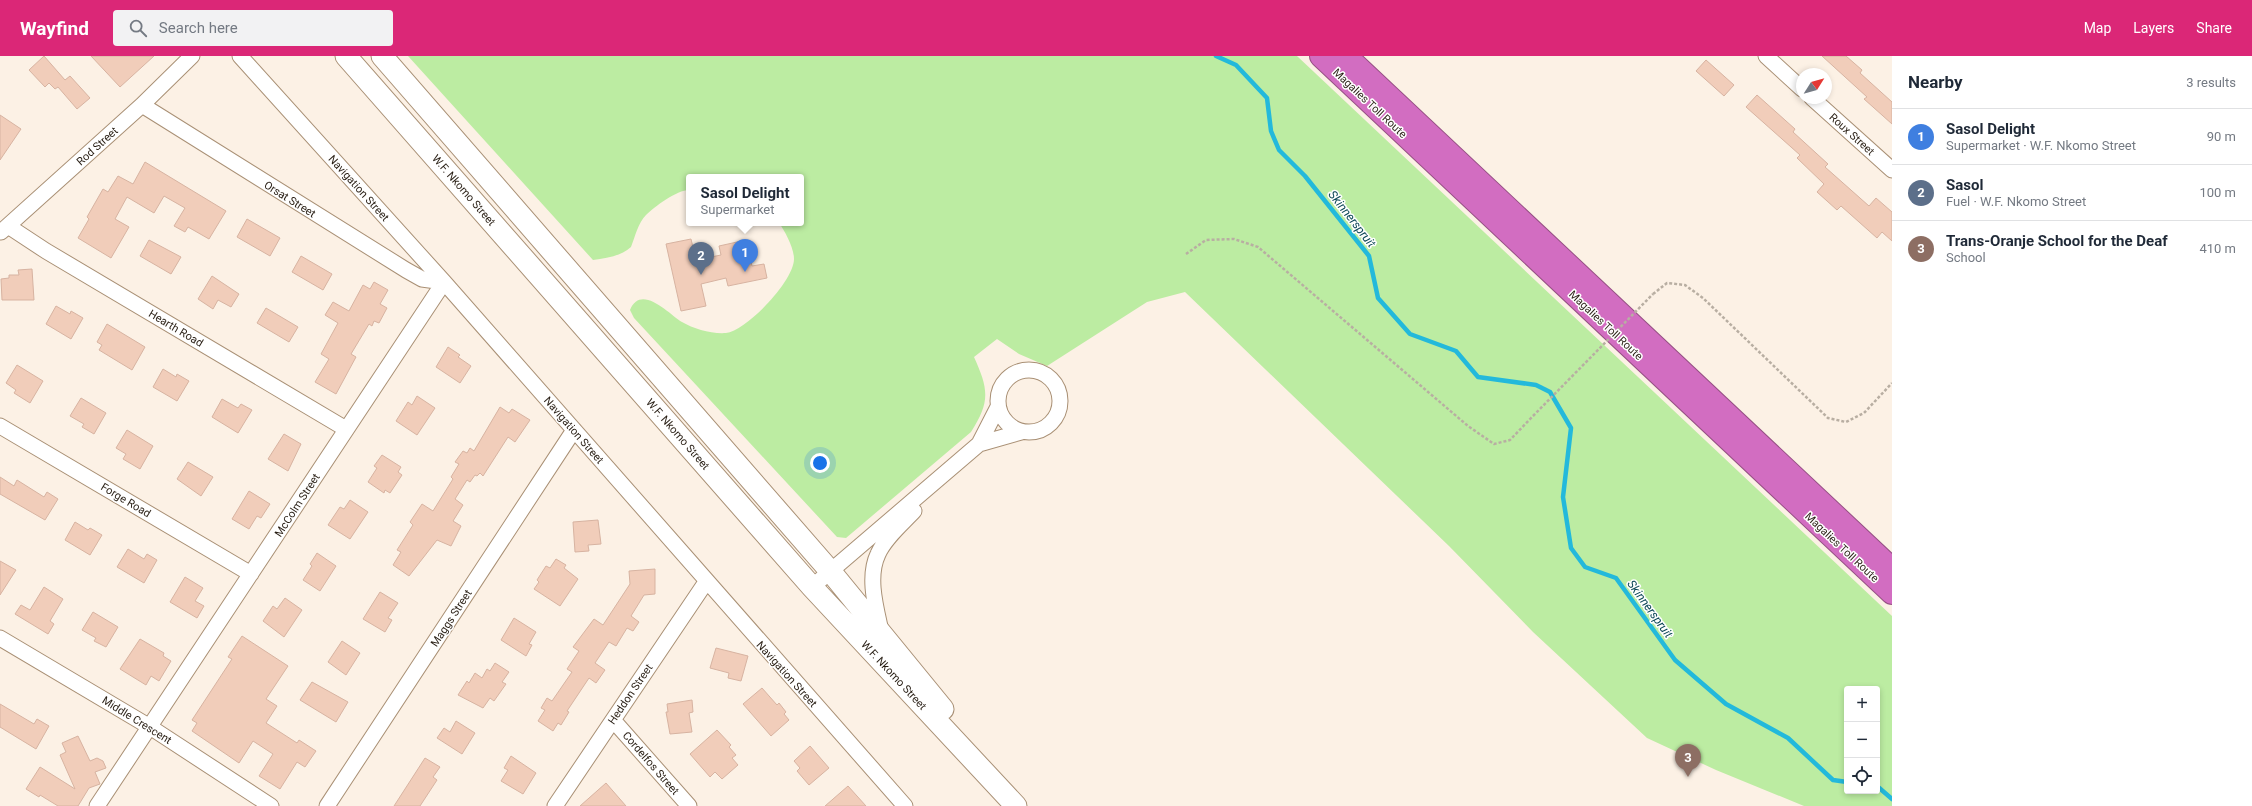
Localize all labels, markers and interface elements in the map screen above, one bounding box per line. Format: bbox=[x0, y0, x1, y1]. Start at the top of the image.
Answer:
search box bbox=[113, 10, 393, 46]
text: Wayfind bbox=[20, 17, 89, 40]
icon: search bbox=[127, 17, 149, 39]
text: Search here bbox=[159, 19, 238, 37]
text: Map bbox=[2084, 20, 2111, 36]
text: Layers bbox=[2133, 20, 2174, 36]
text: Share bbox=[2196, 20, 2232, 36]
street label: Magalies Toll Route bbox=[1330, 66, 1409, 141]
north arrow bbox=[1796, 68, 1832, 104]
text: Nearby bbox=[1908, 72, 1963, 92]
text: 3 results bbox=[2186, 75, 2236, 90]
street label: Roux Street bbox=[1826, 111, 1877, 158]
text: Sasol Delight bbox=[1946, 120, 2035, 138]
street label: Rod Street bbox=[74, 124, 121, 168]
text: 1 bbox=[1917, 129, 1925, 144]
text: 90 m bbox=[2207, 129, 2236, 144]
text: Supermarket · W.F. Nkomo Street bbox=[1946, 138, 2136, 153]
street label: W.F. Nkomo Street bbox=[429, 152, 498, 229]
street label: Navigation Street bbox=[326, 153, 392, 224]
popup bbox=[686, 174, 804, 226]
text: Sasol bbox=[1946, 176, 1983, 194]
street label: Orsat Street bbox=[262, 178, 318, 221]
text: Sasol Delight bbox=[701, 184, 789, 202]
text: 2 bbox=[1917, 185, 1925, 200]
text: 100 m bbox=[2199, 185, 2236, 200]
water label: Skinnerspruit bbox=[1326, 188, 1379, 250]
text: Fuel · W.F. Nkomo Street bbox=[1946, 194, 2086, 209]
text: Supermarket bbox=[701, 202, 775, 217]
text: Trans-Oranje School for the Deaf bbox=[1946, 232, 2168, 250]
pin: 1 bbox=[732, 239, 758, 272]
text: 3 bbox=[1917, 241, 1925, 256]
text: 410 m bbox=[2199, 241, 2236, 256]
pin: 2 bbox=[688, 242, 714, 275]
text: School bbox=[1946, 250, 1986, 265]
street label: Magalies Toll Route bbox=[1566, 288, 1645, 363]
street label: Hearth Road bbox=[146, 307, 205, 350]
street label: Navigation Street bbox=[541, 394, 606, 467]
street label: W.F. Nkomo Street bbox=[643, 396, 712, 473]
your location bbox=[810, 453, 830, 473]
street label: McColm Street bbox=[272, 471, 323, 539]
street label: Forge Road bbox=[98, 480, 153, 520]
street label: Magalies Toll Route bbox=[1802, 510, 1881, 585]
water label: Skinnerspruit bbox=[1624, 577, 1676, 641]
street label: Maggs Street bbox=[428, 587, 475, 649]
street label: W.F. Nkomo Street bbox=[858, 638, 929, 713]
street label: Navigation Street bbox=[754, 639, 820, 710]
street label: Heddon Street bbox=[605, 661, 656, 727]
map controls bbox=[1844, 686, 1880, 794]
button: + bbox=[1844, 686, 1880, 722]
street label: Middle Crescent bbox=[100, 694, 174, 747]
button: − bbox=[1844, 722, 1880, 758]
street label: Cordelfos Street bbox=[620, 729, 682, 798]
pin: 3 bbox=[1675, 744, 1701, 777]
button: locate bbox=[1844, 758, 1880, 794]

